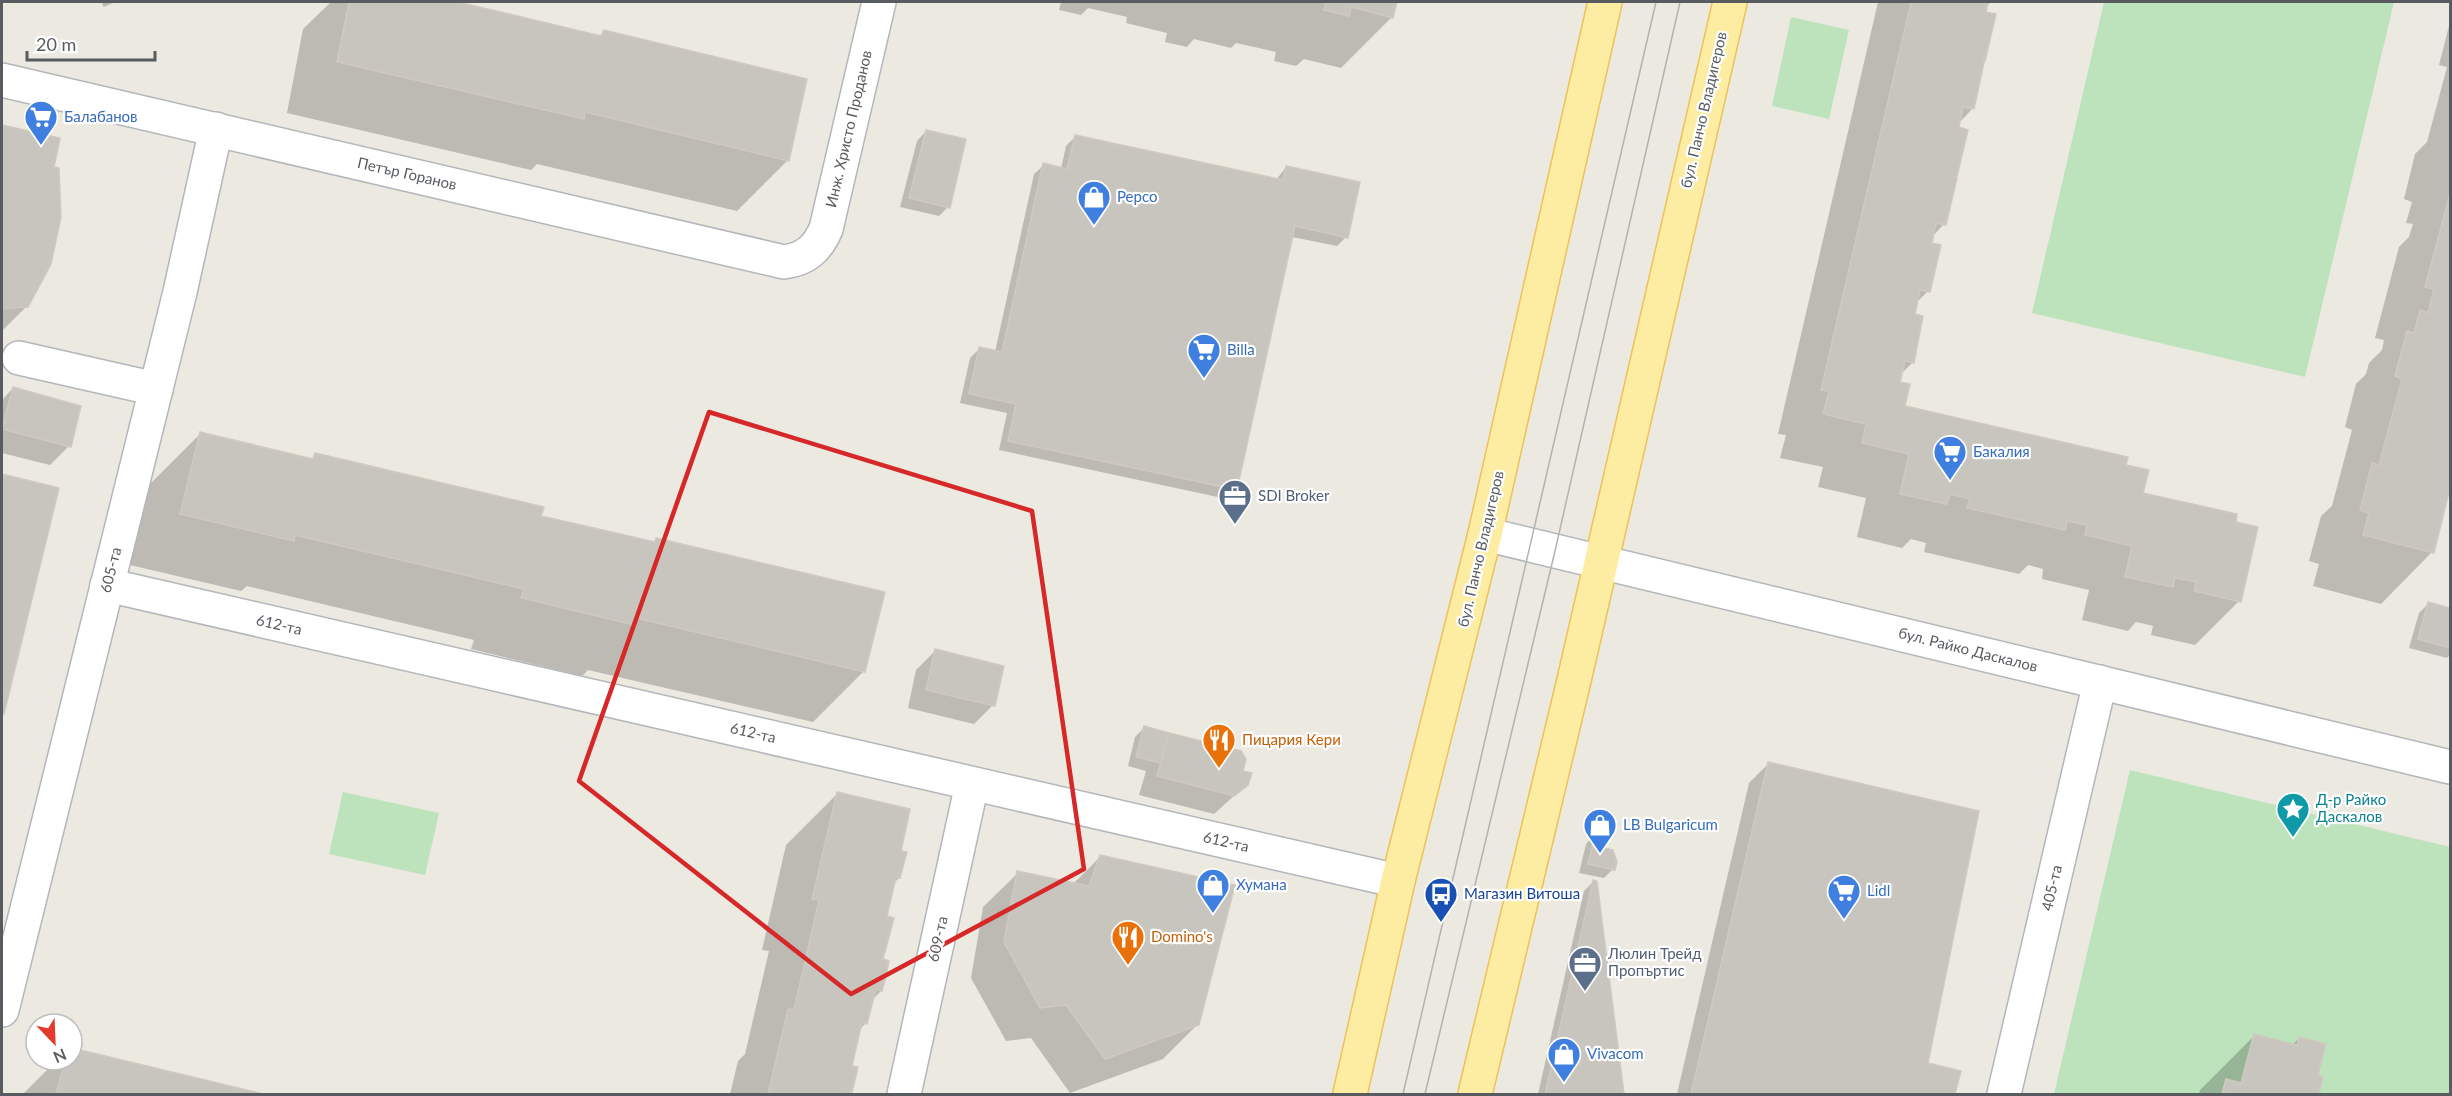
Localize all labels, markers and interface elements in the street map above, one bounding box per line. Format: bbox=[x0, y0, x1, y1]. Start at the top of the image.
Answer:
scale bar bbox=[27, 24, 154, 62]
street label: бул. Панчо Владигеров bbox=[1676, 30, 1730, 190]
text: 20 m bbox=[36, 33, 76, 55]
street label: Инж. Христо Проданов bbox=[821, 48, 875, 209]
supermarket icon: Балабанов bbox=[23, 99, 59, 146]
place label: Балабанов bbox=[64, 107, 138, 125]
street label: Петър Горанов bbox=[356, 153, 459, 193]
shop icon: Pepco bbox=[1076, 179, 1112, 226]
place label: Pepco bbox=[1117, 187, 1157, 205]
supermarket icon: Billa bbox=[1186, 332, 1222, 379]
place label: Billa bbox=[1227, 340, 1255, 358]
supermarket icon: Бакалия bbox=[1932, 434, 1968, 481]
place label: Бакалия bbox=[1973, 442, 2030, 460]
street label: бул. Панчо Владигеров bbox=[1453, 469, 1507, 629]
office icon: SDI Broker bbox=[1217, 478, 1253, 525]
place label: SDI Broker bbox=[1258, 486, 1330, 504]
street label: 605-та bbox=[96, 545, 124, 594]
street label: 612-та bbox=[255, 610, 304, 638]
street label: бул. Райко Даскалов bbox=[1897, 623, 2040, 675]
street label: 612-та bbox=[729, 718, 778, 746]
restaurant icon: Пицария Кери bbox=[1201, 722, 1237, 769]
place label: Пицария Кери bbox=[1242, 730, 1341, 748]
place label: Д-р Райко Даскалов bbox=[2316, 790, 2386, 825]
place icon: Д-р Райко Даскалов bbox=[2275, 791, 2311, 838]
shop icon: LB Bulgaricum bbox=[1582, 807, 1618, 854]
place label: LB Bulgaricum bbox=[1623, 815, 1718, 833]
street label: 612-та bbox=[1202, 827, 1251, 855]
street label: 405-та bbox=[2037, 863, 2065, 912]
shop icon: Хумана bbox=[1195, 867, 1231, 914]
supermarket icon: Lidl bbox=[1826, 873, 1862, 920]
place label: Хумана bbox=[1236, 875, 1287, 893]
bus stop icon: Магазин Витоша bbox=[1423, 876, 1459, 923]
place label: Lidl bbox=[1867, 881, 1890, 899]
place label: Магазин Витоша bbox=[1464, 884, 1580, 902]
street label: 609-та bbox=[923, 914, 951, 963]
restaurant icon: Domino's bbox=[1110, 919, 1146, 966]
place label: Domino's bbox=[1151, 927, 1213, 945]
place label: Люлин Трейд Пропъртис bbox=[1607, 944, 1701, 979]
office icon: Люлин Трейд Пропъртис bbox=[1567, 945, 1603, 992]
north arrow bbox=[24, 1012, 84, 1072]
shop icon: Vivacom bbox=[1546, 1036, 1582, 1083]
place label: Vivacom bbox=[1587, 1044, 1644, 1062]
text: N bbox=[51, 1045, 69, 1067]

